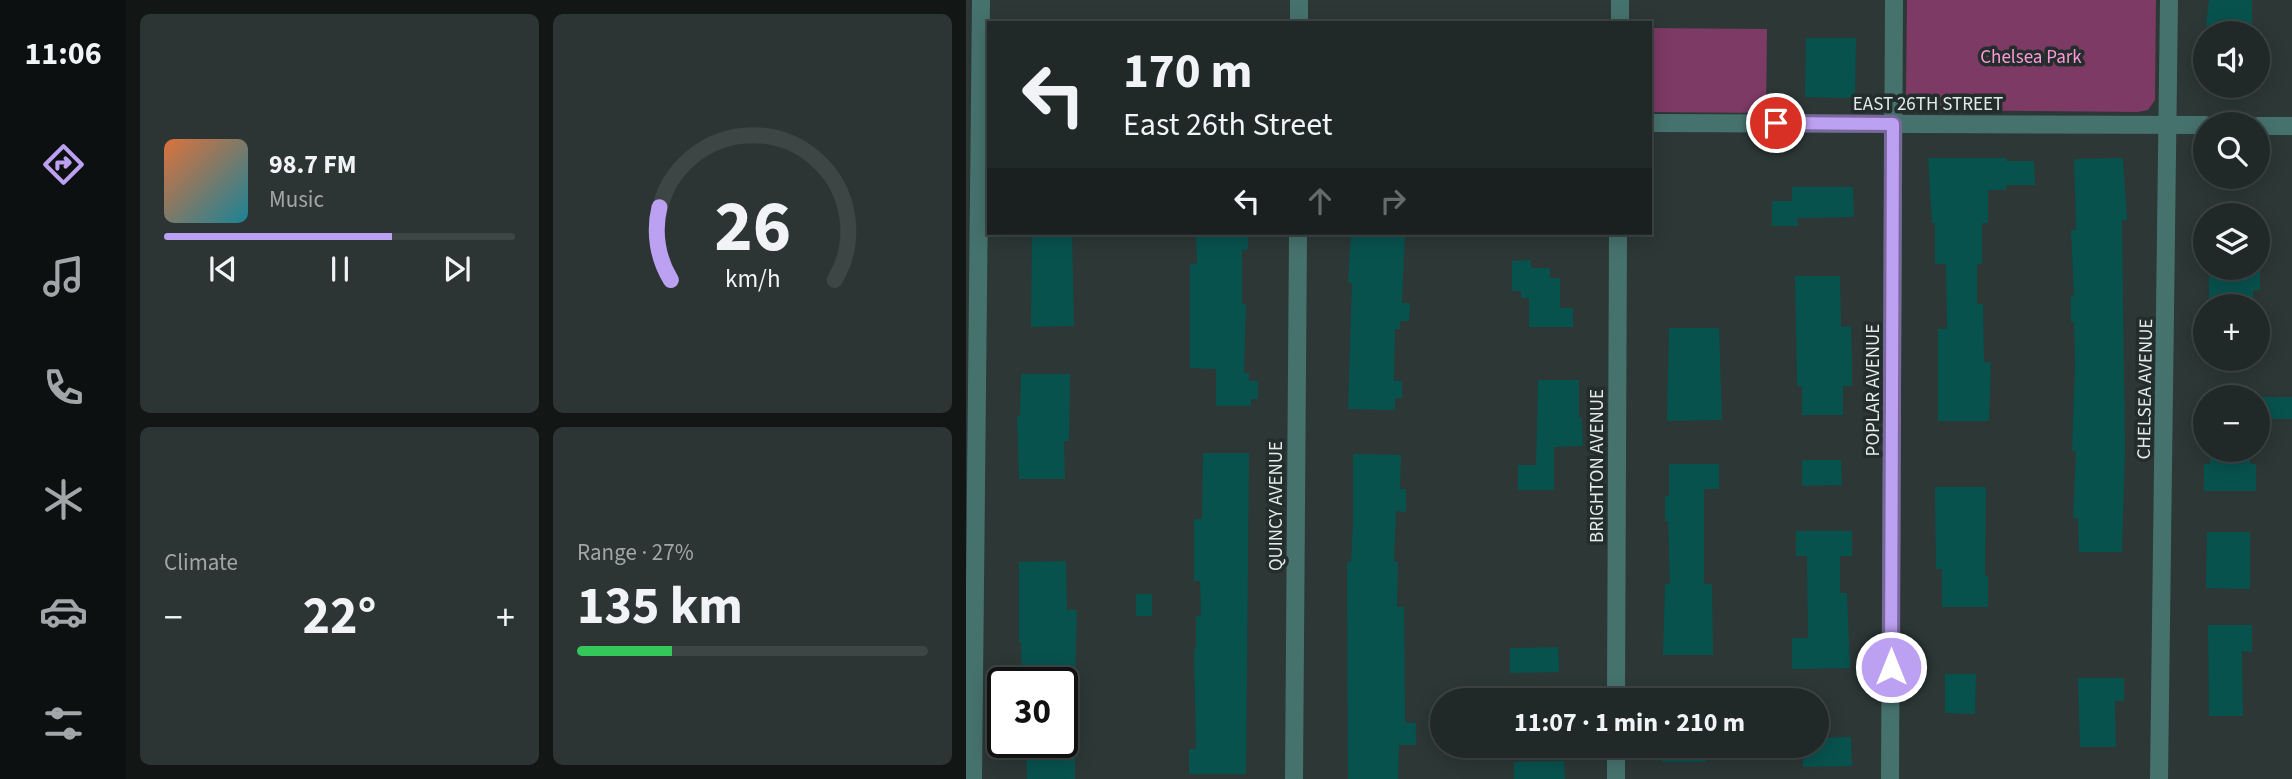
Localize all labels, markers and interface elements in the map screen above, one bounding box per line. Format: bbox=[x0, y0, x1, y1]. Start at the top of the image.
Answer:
map controls bbox=[2193, 21, 2270, 462]
button: sound bbox=[2193, 21, 2270, 98]
text: 11:06 bbox=[24, 31, 102, 77]
text: 170 m bbox=[1123, 37, 1252, 107]
park label: Chelsea Park bbox=[1980, 44, 2082, 71]
icon: left bbox=[1008, 49, 1099, 140]
street label: EAST 26TH STREET bbox=[1853, 91, 2003, 118]
pin bbox=[1746, 93, 1806, 153]
text: East 26th Street bbox=[1123, 102, 1333, 148]
icon: arrive bbox=[1757, 104, 1795, 142]
button: search bbox=[2193, 112, 2270, 189]
icon: directions bbox=[39, 140, 88, 189]
text: 98.7 FM bbox=[269, 146, 357, 183]
text: 26 bbox=[714, 175, 791, 279]
icon: left bbox=[1228, 182, 1266, 220]
icon: ahead bbox=[1301, 182, 1339, 220]
icon: right bbox=[1374, 182, 1412, 220]
text: Music bbox=[269, 183, 324, 216]
button: layers bbox=[2193, 203, 2270, 280]
icon: previous bbox=[204, 250, 242, 288]
icon: pause bbox=[321, 250, 359, 288]
icon: next bbox=[438, 250, 476, 288]
icon: music bbox=[39, 252, 88, 301]
text: km/h bbox=[725, 261, 780, 297]
button: + bbox=[2193, 294, 2270, 371]
street label: CHELSEA AVENUE bbox=[2131, 318, 2160, 460]
street label: POPLAR AVENUE bbox=[1860, 324, 1887, 456]
icon: phone bbox=[39, 363, 88, 412]
button: − bbox=[2193, 385, 2270, 462]
street label: BRIGHTON AVENUE bbox=[1584, 389, 1611, 543]
street label: QUINCY AVENUE bbox=[1263, 441, 1290, 571]
icon: climate bbox=[39, 475, 88, 524]
text: Range · 27% bbox=[577, 536, 694, 569]
text: Climate bbox=[164, 546, 238, 579]
text: 135 km bbox=[577, 570, 743, 644]
text: 22° bbox=[303, 580, 376, 654]
icon: car bbox=[39, 587, 88, 636]
text: − bbox=[164, 591, 183, 645]
text: + bbox=[496, 591, 515, 645]
position arrow bbox=[1854, 630, 1928, 704]
speed limit sign: 30 bbox=[987, 667, 1078, 758]
icon: filters bbox=[39, 699, 88, 748]
text: 11:07 · 1 min · 210 m bbox=[1514, 704, 1745, 741]

